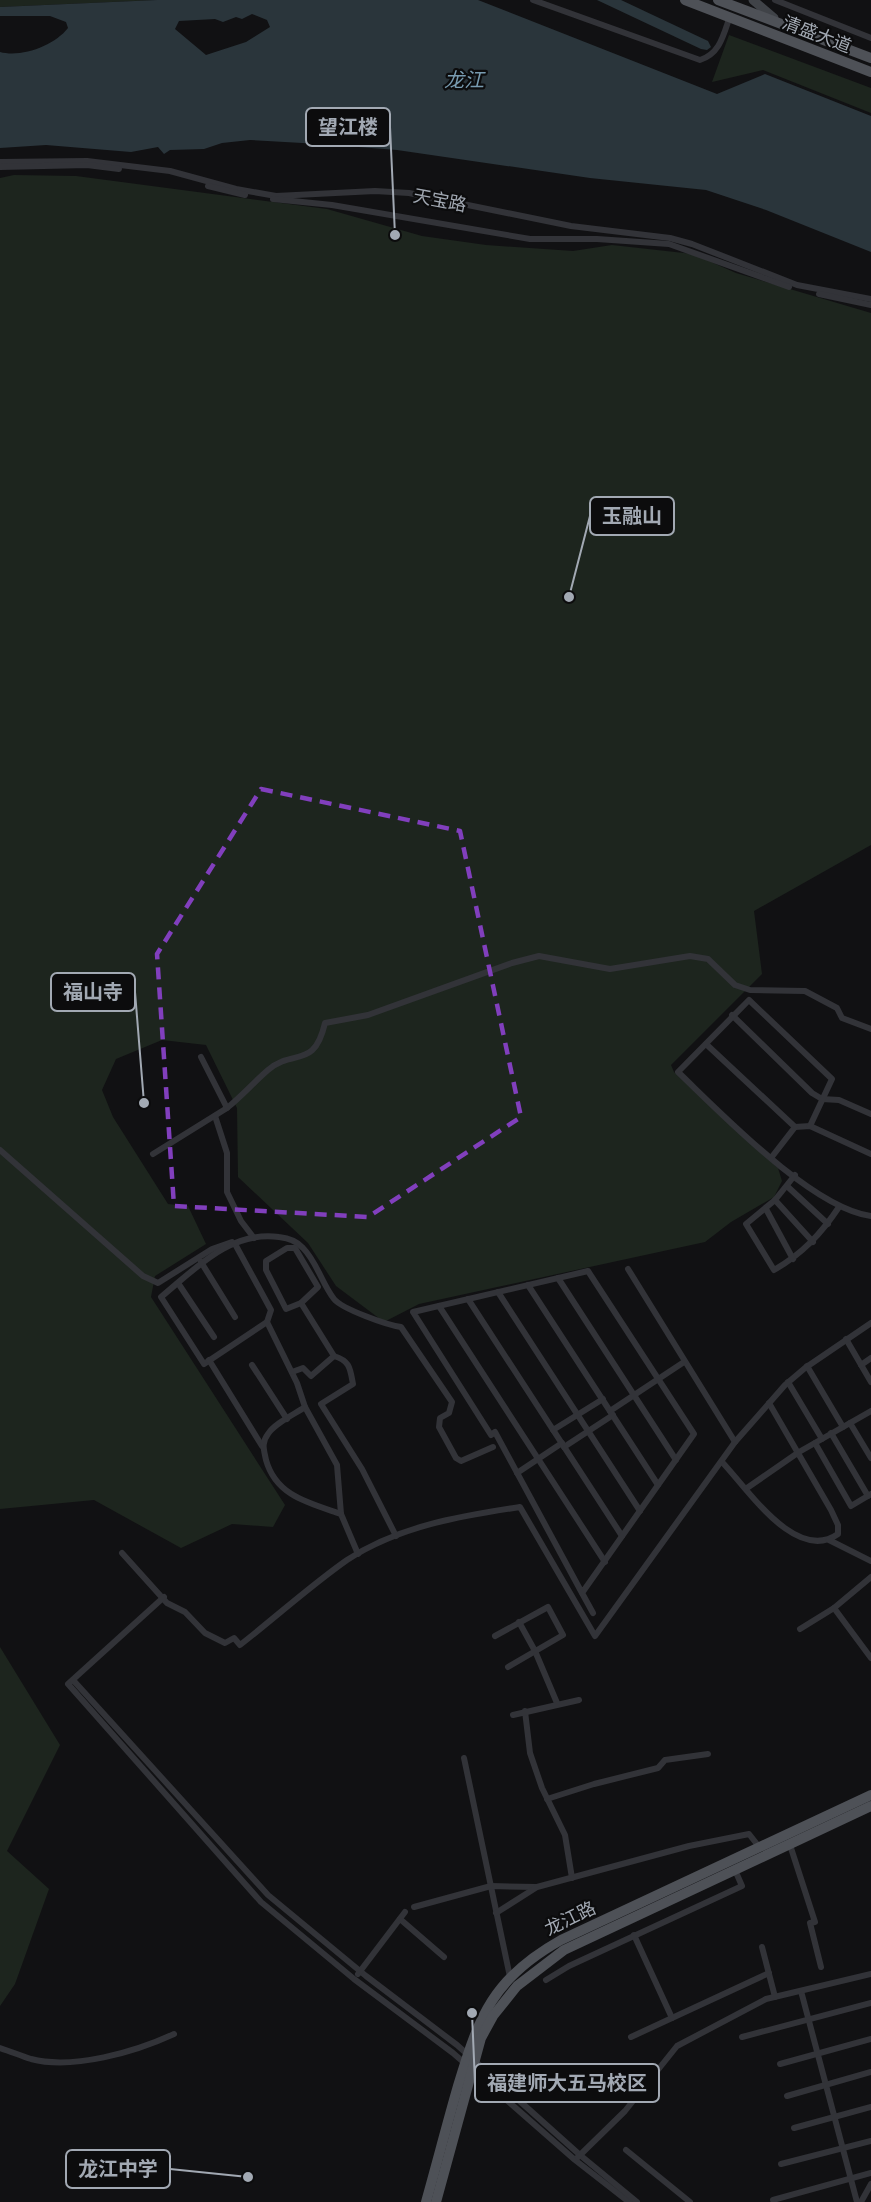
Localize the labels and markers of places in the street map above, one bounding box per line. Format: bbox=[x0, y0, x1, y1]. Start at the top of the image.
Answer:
callout: 望江楼 bbox=[306, 108, 390, 146]
callout: 玉融山 bbox=[590, 497, 674, 535]
callout: 福山寺 bbox=[51, 973, 135, 1011]
callout: 福建师大五马校区 bbox=[475, 2064, 659, 2102]
callout: 龙江中学 bbox=[66, 2150, 170, 2188]

